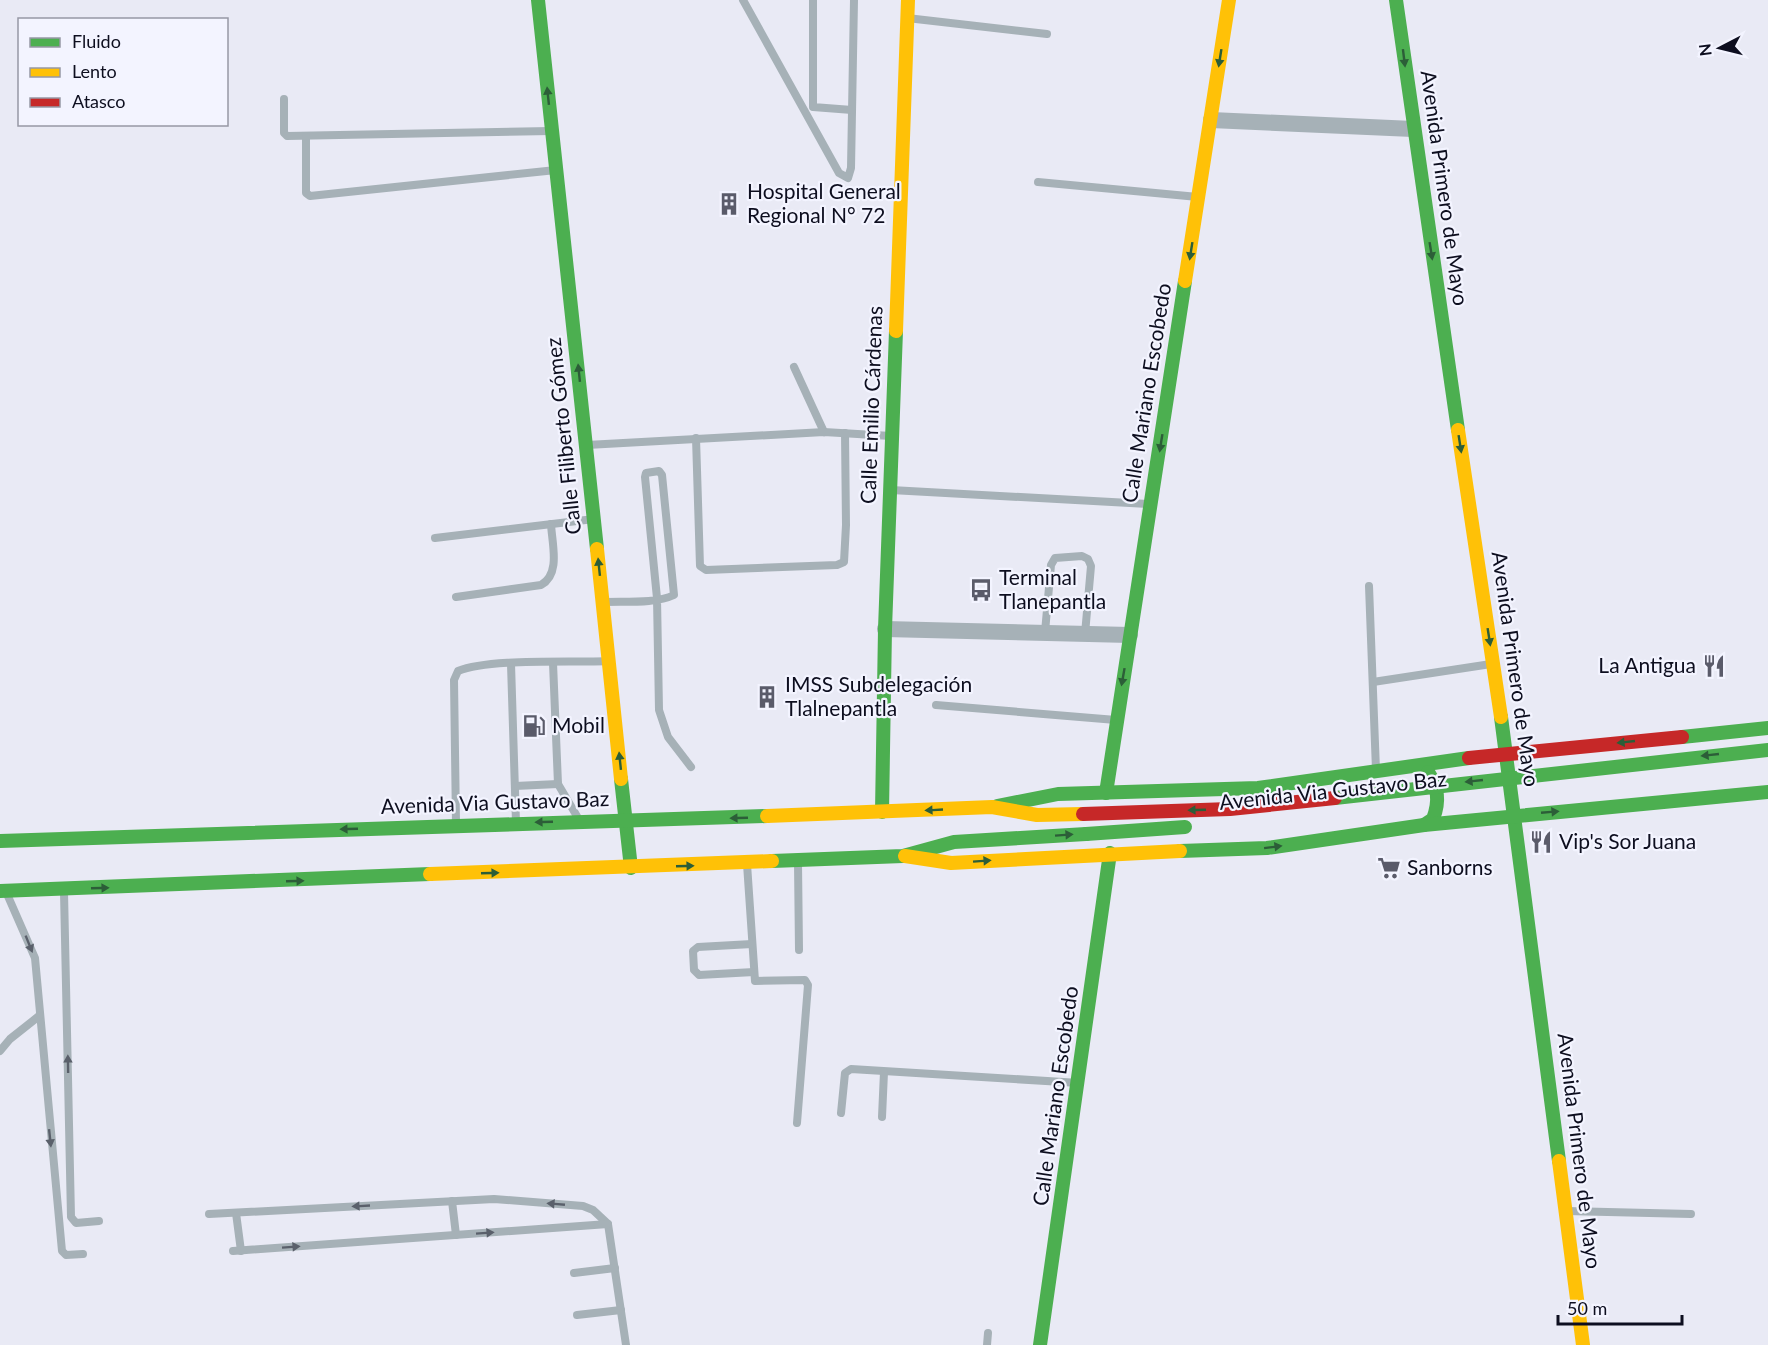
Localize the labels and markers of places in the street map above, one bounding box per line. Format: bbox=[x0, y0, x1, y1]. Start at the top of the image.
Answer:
place label: Hospital General Regional N° 72 bbox=[747, 178, 901, 227]
building icon: Hospital General Regional N° 72 bbox=[716, 191, 742, 217]
place label: Terminal Tlanepantla bbox=[999, 564, 1106, 613]
bus stop icon: Terminal Tlanepantla bbox=[968, 577, 994, 603]
place label: La Antigua bbox=[1598, 652, 1696, 677]
restaurant icon: La Antigua bbox=[1701, 653, 1727, 679]
place label: IMSS Subdelegación Tlalnepantla bbox=[785, 671, 972, 720]
building icon: IMSS Subdelegación Tlalnepantla bbox=[754, 684, 780, 710]
place label: Mobil bbox=[552, 712, 605, 737]
fuel station icon: Mobil bbox=[521, 713, 547, 739]
place label: Vip's Sor Juana bbox=[1559, 828, 1696, 853]
restaurant icon: Vip's Sor Juana bbox=[1528, 829, 1554, 855]
place label: Sanborns bbox=[1407, 854, 1493, 879]
supermarket icon: Sanborns bbox=[1376, 855, 1402, 881]

